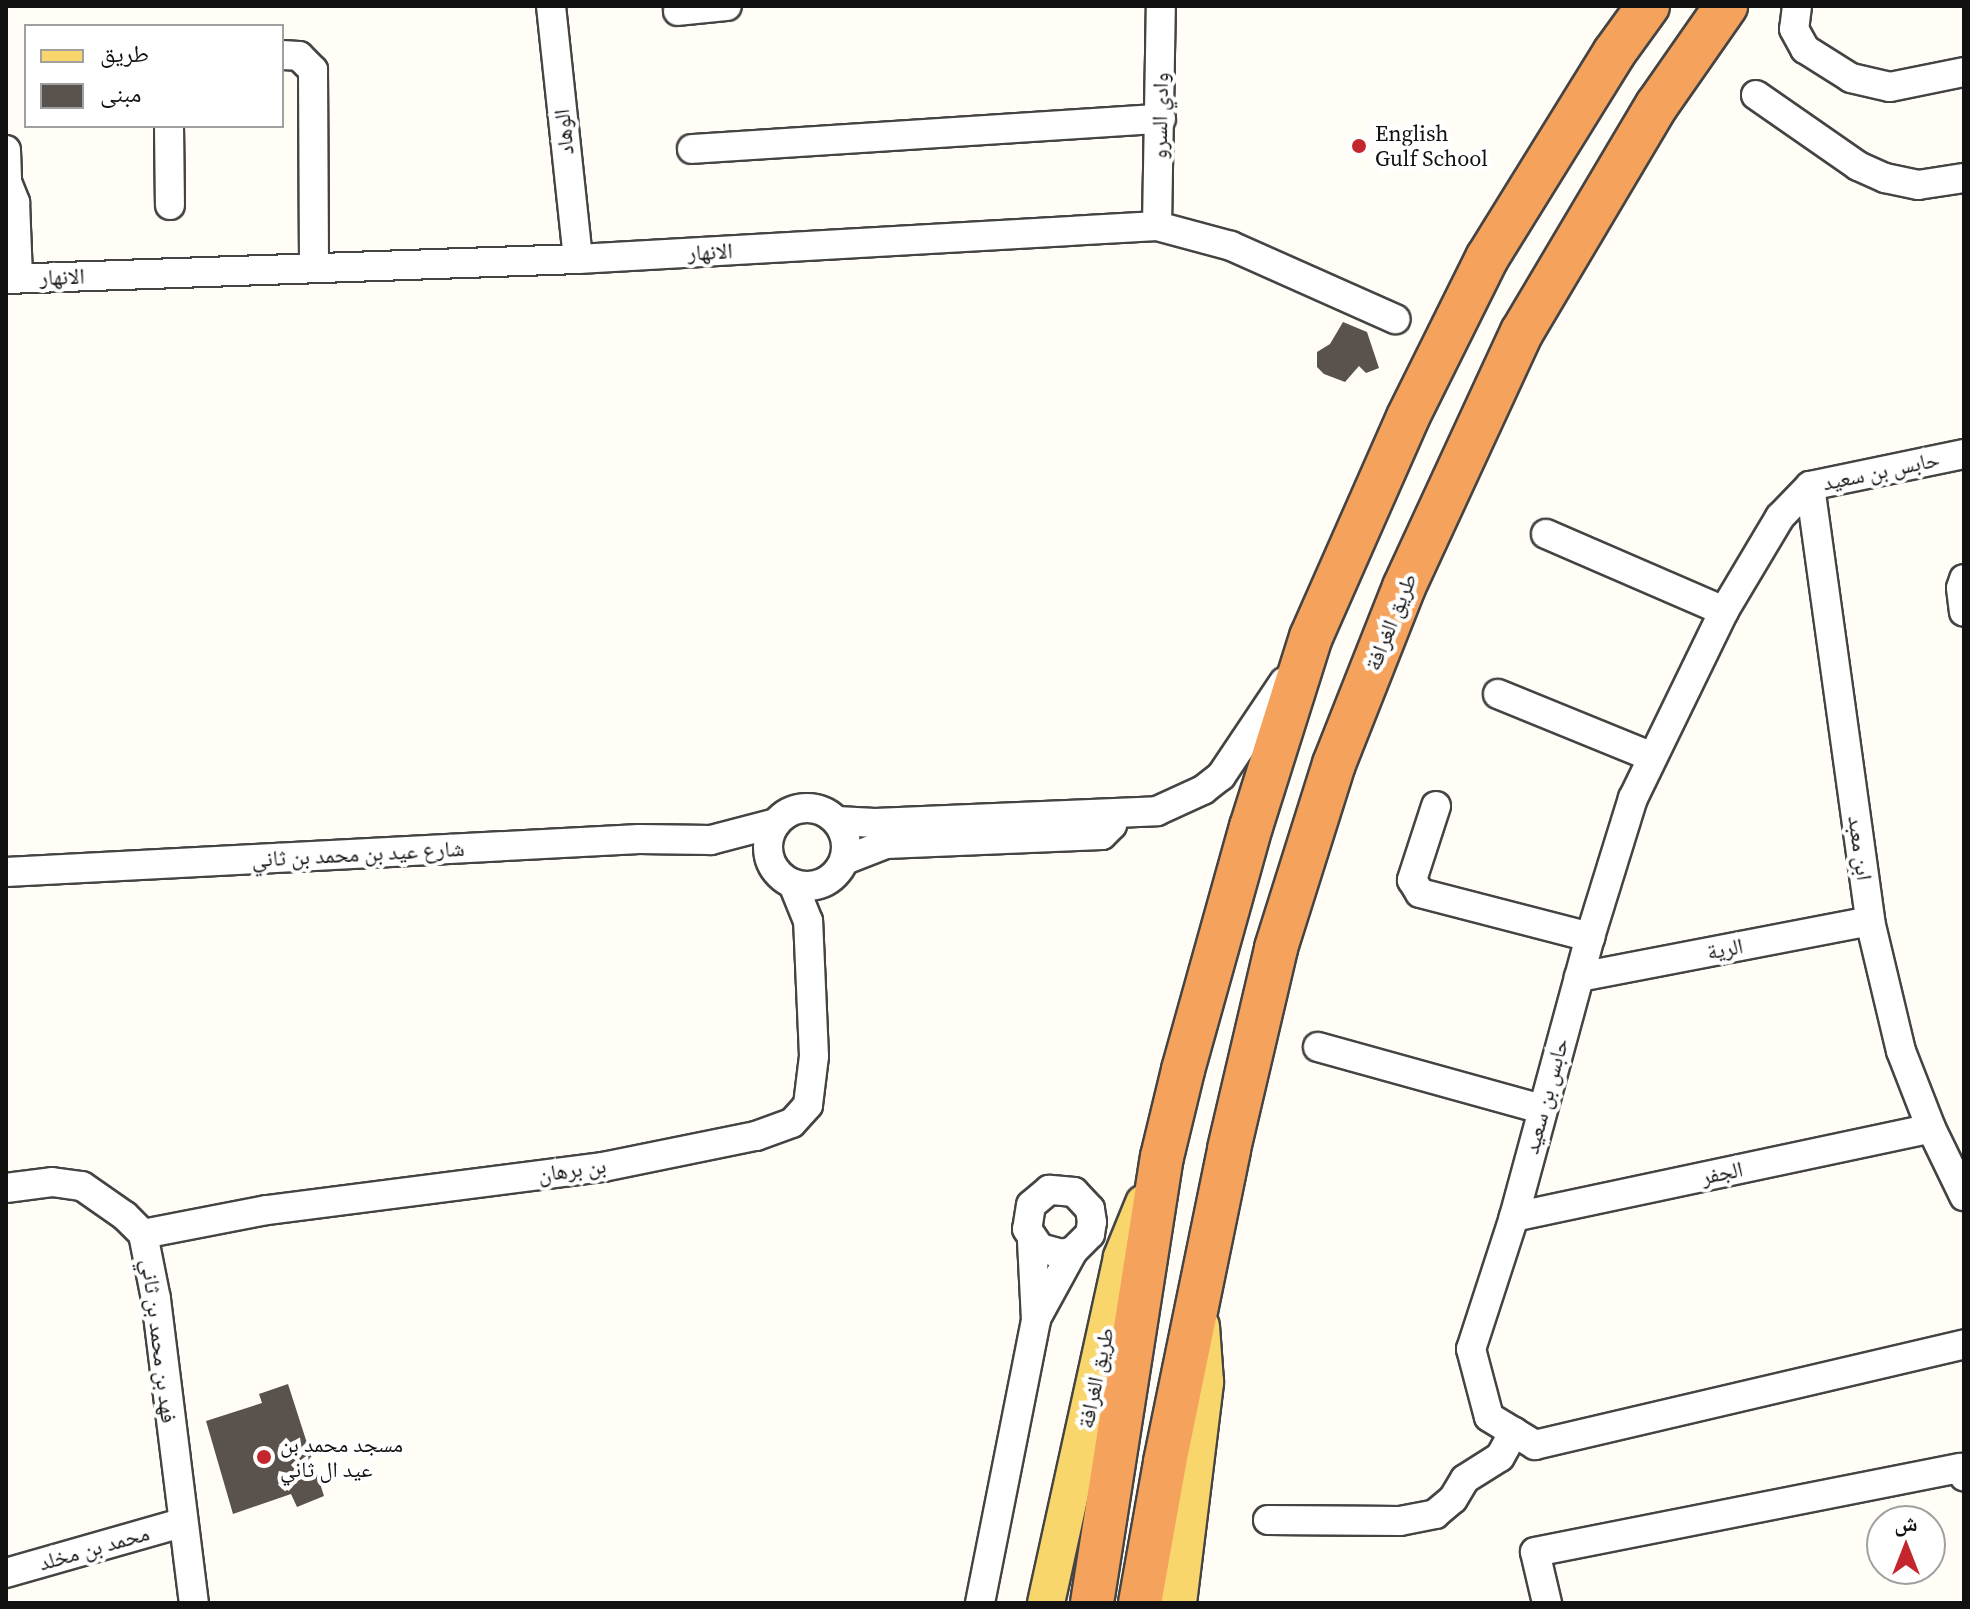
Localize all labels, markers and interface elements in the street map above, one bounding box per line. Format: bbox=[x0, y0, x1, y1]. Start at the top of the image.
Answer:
legend bbox=[24, 24, 284, 128]
text: طريق bbox=[100, 37, 149, 70]
street label: وادي السرو bbox=[1146, 72, 1174, 160]
text: مبنى bbox=[100, 77, 141, 110]
street label: الوهاد bbox=[548, 108, 580, 156]
place label: English Gulf School bbox=[1375, 120, 1488, 172]
marker: English Gulf School bbox=[1350, 137, 1368, 155]
street label: الانهار bbox=[687, 238, 733, 266]
street label: الانهار bbox=[39, 263, 85, 291]
street label: حابس بن سعيد bbox=[1820, 446, 1942, 496]
street label: طريق الغرافة bbox=[1360, 570, 1422, 674]
street label: ابن معبد bbox=[1842, 814, 1878, 882]
street label: شارع عيد بن محمد بن ثاني bbox=[251, 835, 465, 873]
street label: الرية bbox=[1705, 933, 1745, 965]
street label: حابس بن سعيد bbox=[1518, 1035, 1574, 1157]
street label: بن برهان bbox=[536, 1152, 608, 1188]
street label: الجفر bbox=[1699, 1156, 1745, 1190]
street label: فهد بن محمد بن ثاني bbox=[136, 1258, 182, 1424]
street label: طريق الغرافة bbox=[1072, 1325, 1120, 1431]
place label: مسجد محمد بن عيد ال ثاني bbox=[280, 1431, 403, 1482]
marker: مسجد محمد بن عيد ال ثاني bbox=[255, 1448, 273, 1466]
north arrow bbox=[1866, 1505, 1946, 1585]
text: ش bbox=[1894, 1508, 1918, 1538]
street label: محمد بن مخلد bbox=[36, 1520, 152, 1576]

